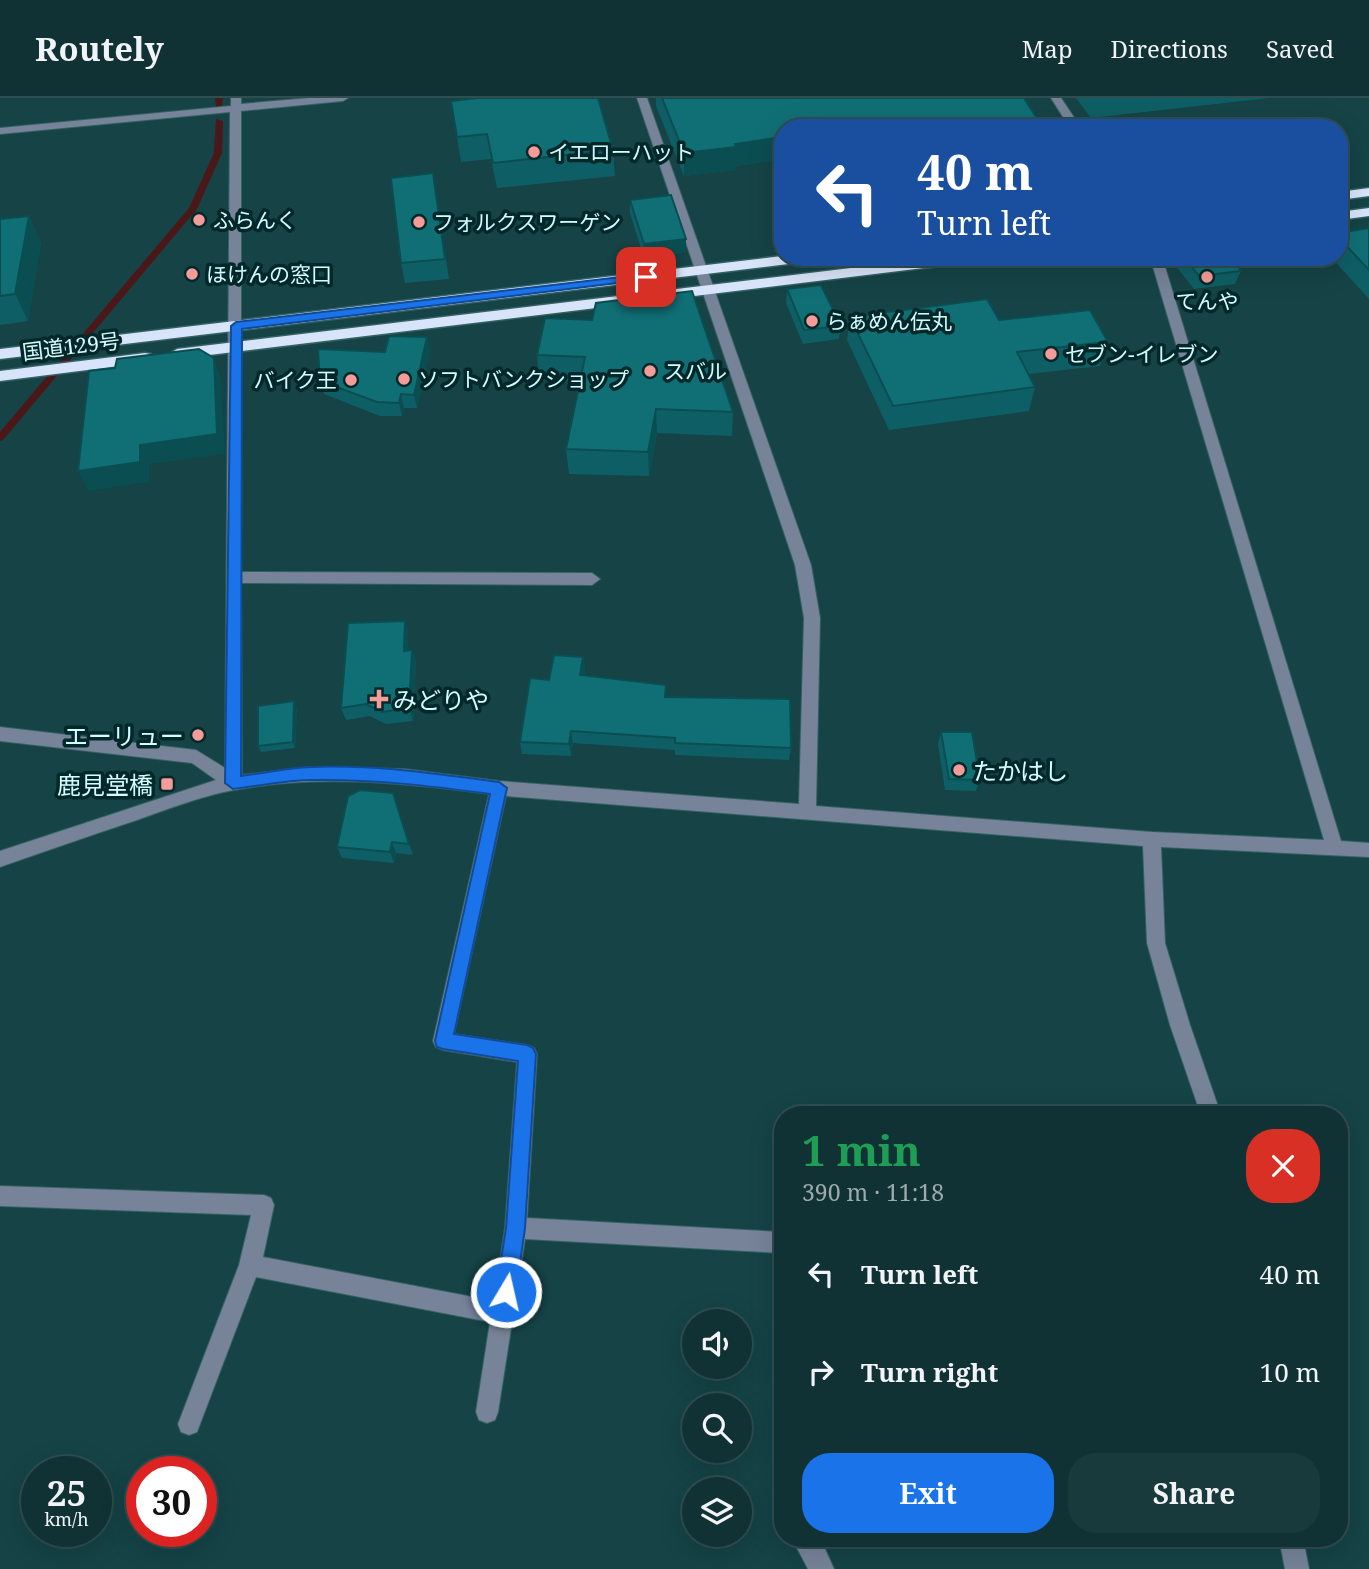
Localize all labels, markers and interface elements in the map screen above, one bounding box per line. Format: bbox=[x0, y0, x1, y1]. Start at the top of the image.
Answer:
text: Routely bbox=[35, 26, 164, 71]
text: Map bbox=[1022, 32, 1073, 65]
text: Directions bbox=[1111, 32, 1228, 65]
text: Saved bbox=[1266, 32, 1334, 65]
place label: イエローハット bbox=[548, 138, 694, 166]
text: 40 m bbox=[917, 138, 1033, 204]
marker: イエローハット bbox=[526, 144, 542, 160]
icon: left bbox=[802, 147, 893, 238]
text: Turn left bbox=[917, 201, 1051, 244]
place label: ふらんく bbox=[213, 206, 297, 234]
place label: フォルクスワーゲン bbox=[433, 208, 621, 236]
marker: ふらんく bbox=[191, 212, 207, 228]
marker: フォルクスワーゲン bbox=[411, 214, 427, 230]
pin bbox=[616, 247, 676, 307]
icon: arrive bbox=[627, 258, 665, 296]
place label: ほけんの窓口 bbox=[206, 260, 332, 288]
marker: ほけんの窓口 bbox=[184, 266, 200, 282]
marker: てんや bbox=[1199, 269, 1215, 285]
place label: てんや bbox=[1176, 287, 1239, 315]
place label: らぁめん伝丸 bbox=[826, 307, 952, 335]
marker: らぁめん伝丸 bbox=[804, 313, 820, 329]
street label: 国道129号 bbox=[21, 326, 121, 366]
place label: セブン-イレブン bbox=[1065, 340, 1219, 368]
marker: セブン-イレブン bbox=[1043, 346, 1059, 362]
place label: スバル bbox=[664, 357, 727, 385]
marker: スバル bbox=[642, 363, 658, 379]
place label: ソフトバンクショップ bbox=[418, 365, 629, 393]
place label: バイク王 bbox=[253, 366, 337, 394]
marker: ソフトバンクショップ bbox=[396, 371, 412, 387]
marker: バイク王 bbox=[343, 372, 359, 388]
place label: みどりや bbox=[393, 683, 489, 716]
marker: みどりや bbox=[371, 691, 387, 707]
place label: エーリュー bbox=[64, 719, 184, 752]
marker: エーリュー bbox=[190, 727, 206, 743]
place label: たかはし bbox=[973, 754, 1068, 787]
marker: たかはし bbox=[951, 762, 967, 778]
place label: 鹿見堂橋 bbox=[57, 768, 153, 801]
marker: 鹿見堂橋 bbox=[159, 776, 175, 792]
text: 1 min bbox=[802, 1121, 921, 1178]
button: close bbox=[1246, 1129, 1320, 1203]
text: 390 m · 11:18 bbox=[802, 1176, 944, 1208]
position arrow bbox=[469, 1255, 543, 1329]
icon: left bbox=[802, 1255, 840, 1293]
text: Turn left bbox=[861, 1256, 978, 1292]
text: 40 m bbox=[1260, 1256, 1320, 1292]
map controls bbox=[682, 1309, 752, 1547]
button: sound bbox=[682, 1309, 752, 1379]
icon: right bbox=[802, 1353, 840, 1391]
text: Turn right bbox=[861, 1354, 998, 1390]
text: 10 m bbox=[1260, 1354, 1320, 1390]
button: search bbox=[682, 1393, 752, 1463]
button: Exit bbox=[802, 1453, 1054, 1533]
button: Share bbox=[1068, 1453, 1320, 1533]
speed limit sign: 30 bbox=[126, 1456, 217, 1547]
text: 25 bbox=[47, 1469, 86, 1516]
button: layers bbox=[682, 1477, 752, 1547]
text: km/h bbox=[44, 1507, 89, 1531]

